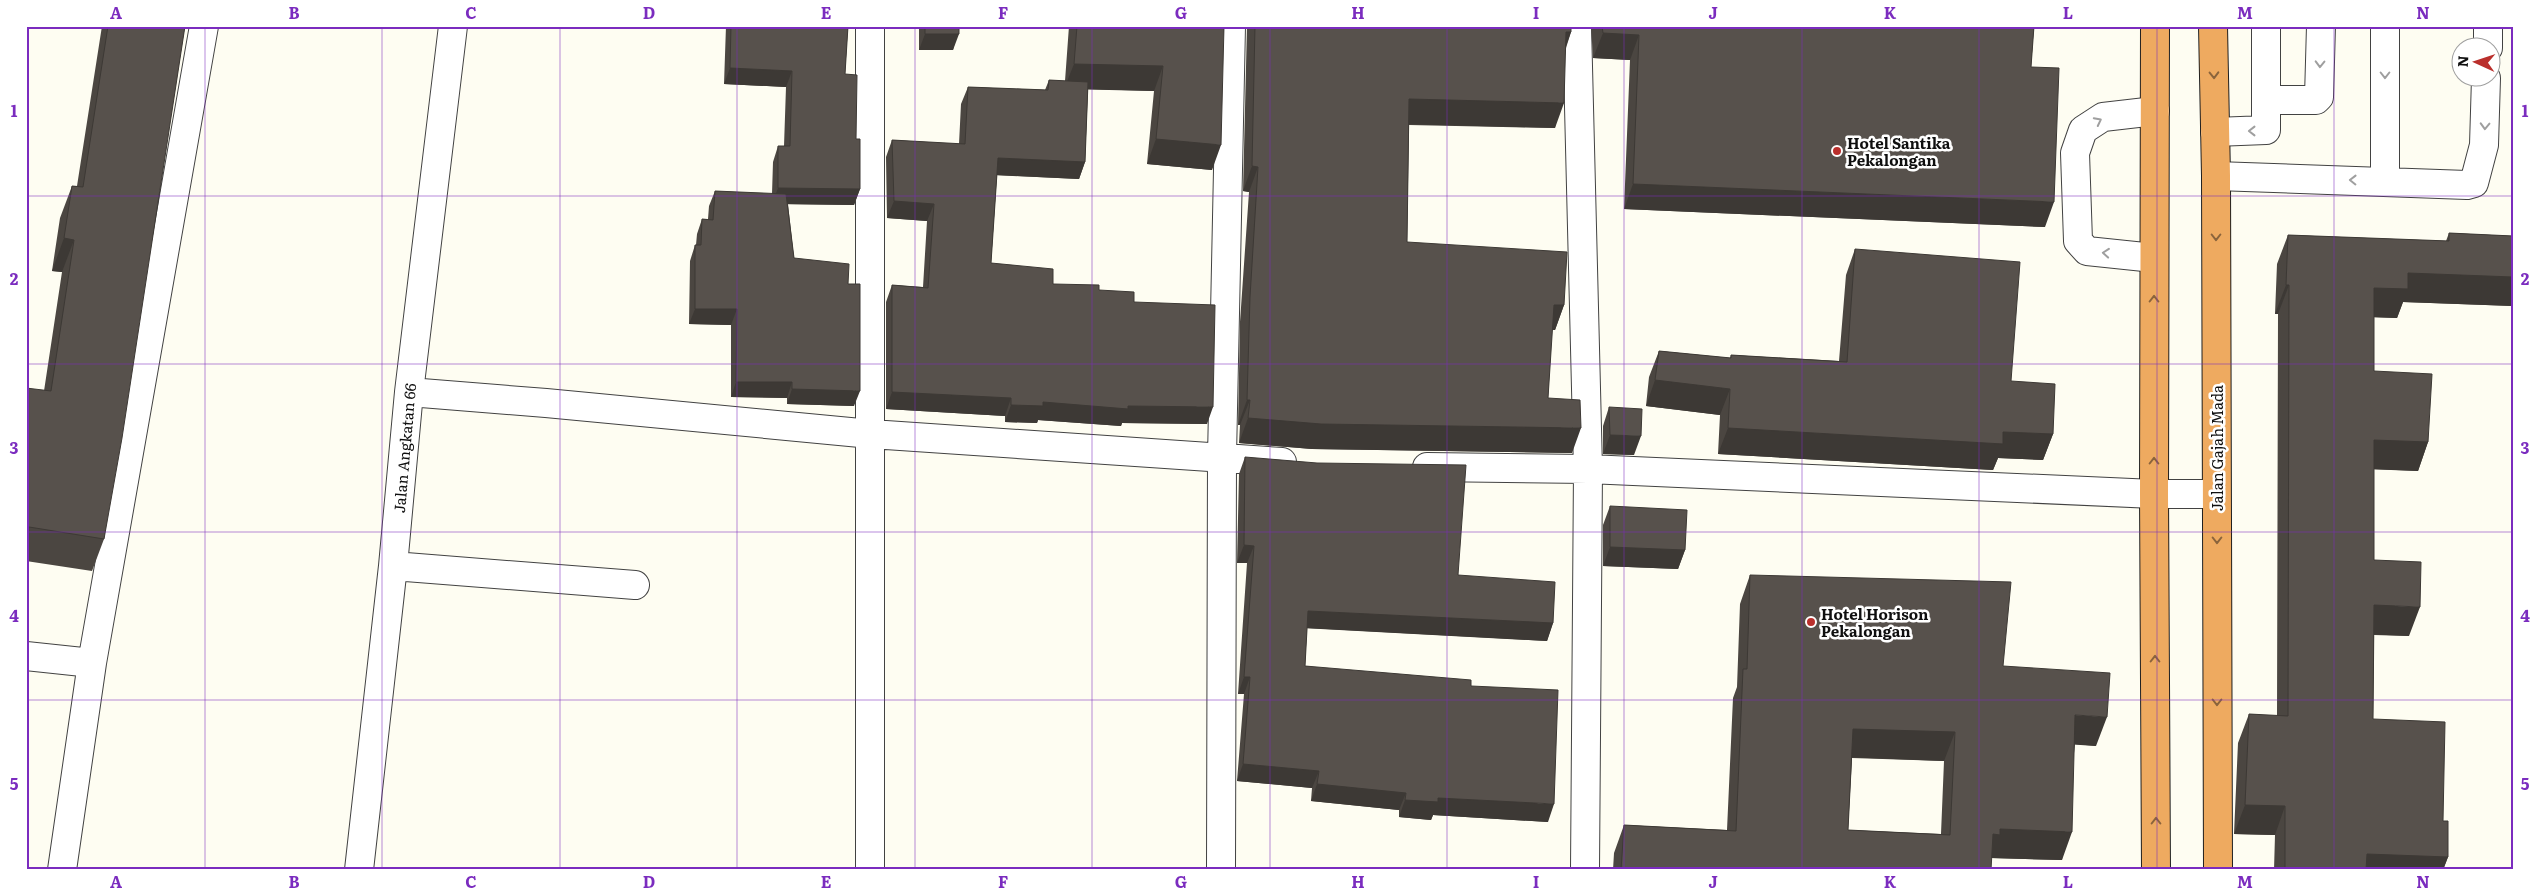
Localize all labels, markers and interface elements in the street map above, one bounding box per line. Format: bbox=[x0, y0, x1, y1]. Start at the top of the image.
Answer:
text: A bbox=[110, 0, 122, 24]
text: B bbox=[288, 0, 300, 24]
text: C bbox=[465, 0, 477, 24]
text: D bbox=[643, 0, 655, 24]
text: E bbox=[821, 0, 832, 24]
text: F bbox=[998, 0, 1008, 24]
text: G bbox=[1175, 0, 1187, 24]
text: H bbox=[1351, 0, 1365, 24]
text: I bbox=[1533, 0, 1539, 24]
text: J bbox=[1708, 0, 1718, 24]
text: K bbox=[1884, 0, 1897, 24]
text: L bbox=[2063, 0, 2073, 24]
text: M bbox=[2237, 0, 2253, 24]
text: N bbox=[2416, 0, 2430, 24]
north arrow bbox=[2452, 38, 2502, 88]
text: N bbox=[2452, 55, 2472, 68]
one-way arrow bbox=[2315, 60, 2325, 68]
one-way arrow bbox=[2209, 72, 2219, 79]
one-way arrow bbox=[2380, 72, 2390, 79]
text: 1 bbox=[11, 98, 18, 122]
text: 1 bbox=[2522, 98, 2529, 122]
one-way arrow bbox=[2093, 117, 2102, 127]
one-way arrow bbox=[2479, 122, 2490, 130]
one-way arrow bbox=[2248, 126, 2256, 137]
place label: Hotel Santika Pekalongan bbox=[1847, 131, 1951, 171]
marker: Hotel Santika Pekalongan bbox=[1831, 145, 1843, 157]
one-way arrow bbox=[2349, 175, 2356, 185]
one-way arrow bbox=[2211, 234, 2221, 242]
one-way arrow bbox=[2102, 248, 2110, 259]
text: 2 bbox=[10, 266, 19, 290]
text: 2 bbox=[2521, 266, 2530, 290]
one-way arrow bbox=[2149, 294, 2159, 302]
street label: Jalan Angkatan 66 bbox=[387, 382, 421, 514]
street label: Jalan Gajah Mada bbox=[2205, 384, 2228, 511]
text: 3 bbox=[10, 435, 19, 459]
text: 3 bbox=[2521, 435, 2530, 459]
one-way arrow bbox=[2149, 457, 2159, 464]
one-way arrow bbox=[2211, 536, 2222, 544]
place label: Hotel Horison Pekalongan bbox=[1821, 602, 1929, 642]
text: 4 bbox=[9, 603, 19, 627]
text: 4 bbox=[2520, 603, 2530, 627]
marker: Hotel Horison Pekalongan bbox=[1805, 616, 1817, 628]
one-way arrow bbox=[2150, 654, 2160, 662]
one-way arrow bbox=[2212, 699, 2222, 707]
text: 5 bbox=[10, 771, 19, 795]
text: 5 bbox=[2521, 771, 2530, 795]
one-way arrow bbox=[2151, 817, 2161, 824]
text: A bbox=[110, 869, 122, 893]
text: B bbox=[288, 869, 300, 893]
text: C bbox=[465, 869, 477, 893]
text: D bbox=[643, 869, 655, 893]
text: E bbox=[821, 869, 832, 893]
text: F bbox=[998, 869, 1008, 893]
text: G bbox=[1175, 869, 1187, 893]
text: H bbox=[1351, 869, 1365, 893]
text: I bbox=[1533, 869, 1539, 893]
text: J bbox=[1708, 869, 1718, 893]
text: K bbox=[1884, 869, 1897, 893]
text: L bbox=[2063, 869, 2073, 893]
text: M bbox=[2237, 869, 2253, 893]
text: N bbox=[2416, 869, 2430, 893]

